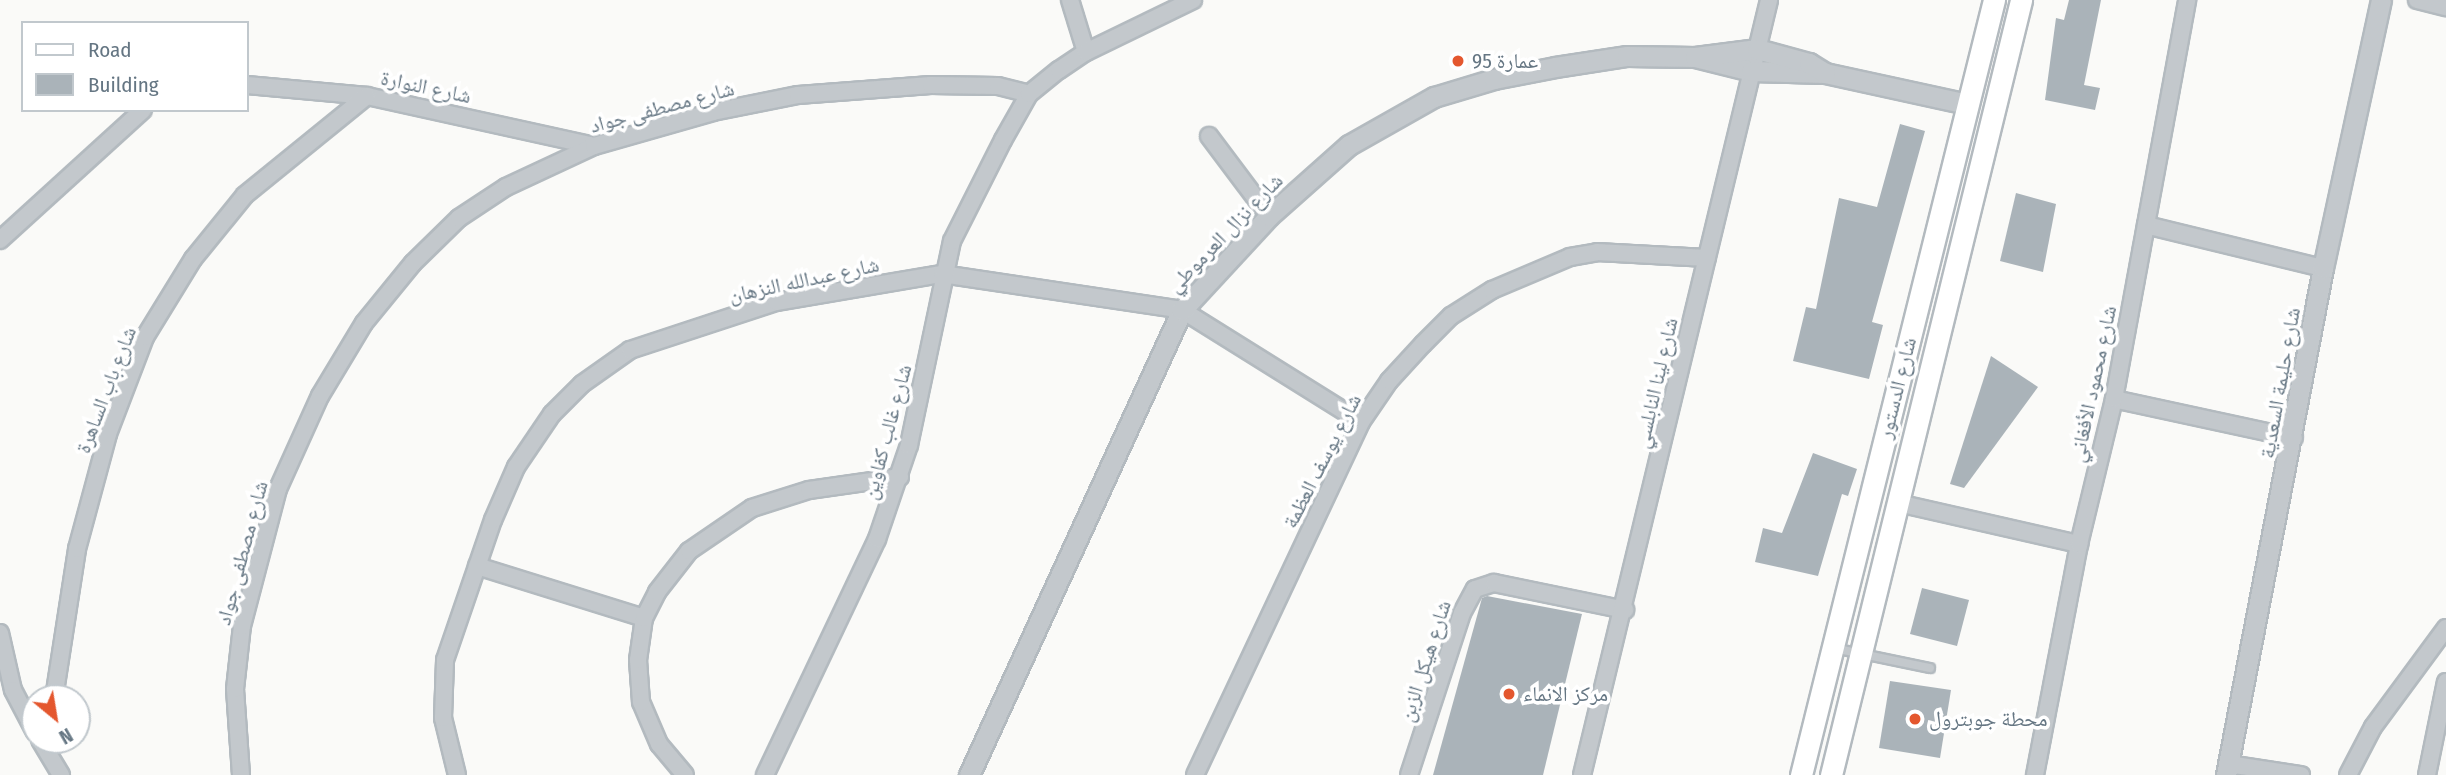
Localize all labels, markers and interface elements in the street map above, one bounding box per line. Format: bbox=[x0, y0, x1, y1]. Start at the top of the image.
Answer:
legend bbox=[21, 21, 248, 112]
text: Road bbox=[88, 37, 132, 63]
place label: عمارة 95 bbox=[1472, 48, 1538, 74]
marker: عمارة 95 bbox=[1450, 53, 1466, 69]
street label: شارع النوارة bbox=[378, 65, 474, 109]
text: Building bbox=[88, 72, 159, 98]
street label: شارع مصطفى جواد bbox=[587, 76, 737, 138]
street label: شارع نزال العرموطي bbox=[1162, 168, 1288, 298]
street label: شارع عبدالله النزهان bbox=[727, 252, 881, 308]
street label: شارع محمود الأفغاني bbox=[2064, 303, 2122, 465]
street label: شارع حليمة السعدية bbox=[2254, 306, 2306, 460]
street label: شارع لينا النابلسي bbox=[1629, 315, 1683, 451]
street label: شارع باب الساهرة bbox=[70, 323, 142, 457]
street label: شارع الدستور bbox=[1872, 335, 1922, 441]
street label: شارع غالب كفاوين bbox=[857, 362, 917, 502]
street label: شارع يوسف العظمة bbox=[1277, 390, 1367, 532]
street label: شارع مصطفى جواد bbox=[211, 478, 273, 628]
street label: شارع هيكل الزبن bbox=[1394, 597, 1456, 725]
place label: مركز الانماء bbox=[1523, 681, 1608, 707]
north arrow bbox=[21, 684, 91, 754]
marker: مركز الانماء bbox=[1501, 686, 1517, 702]
place label: محطة جوبترول bbox=[1929, 706, 2048, 732]
marker: محطة جوبترول bbox=[1907, 711, 1923, 727]
text: N bbox=[55, 723, 76, 749]

